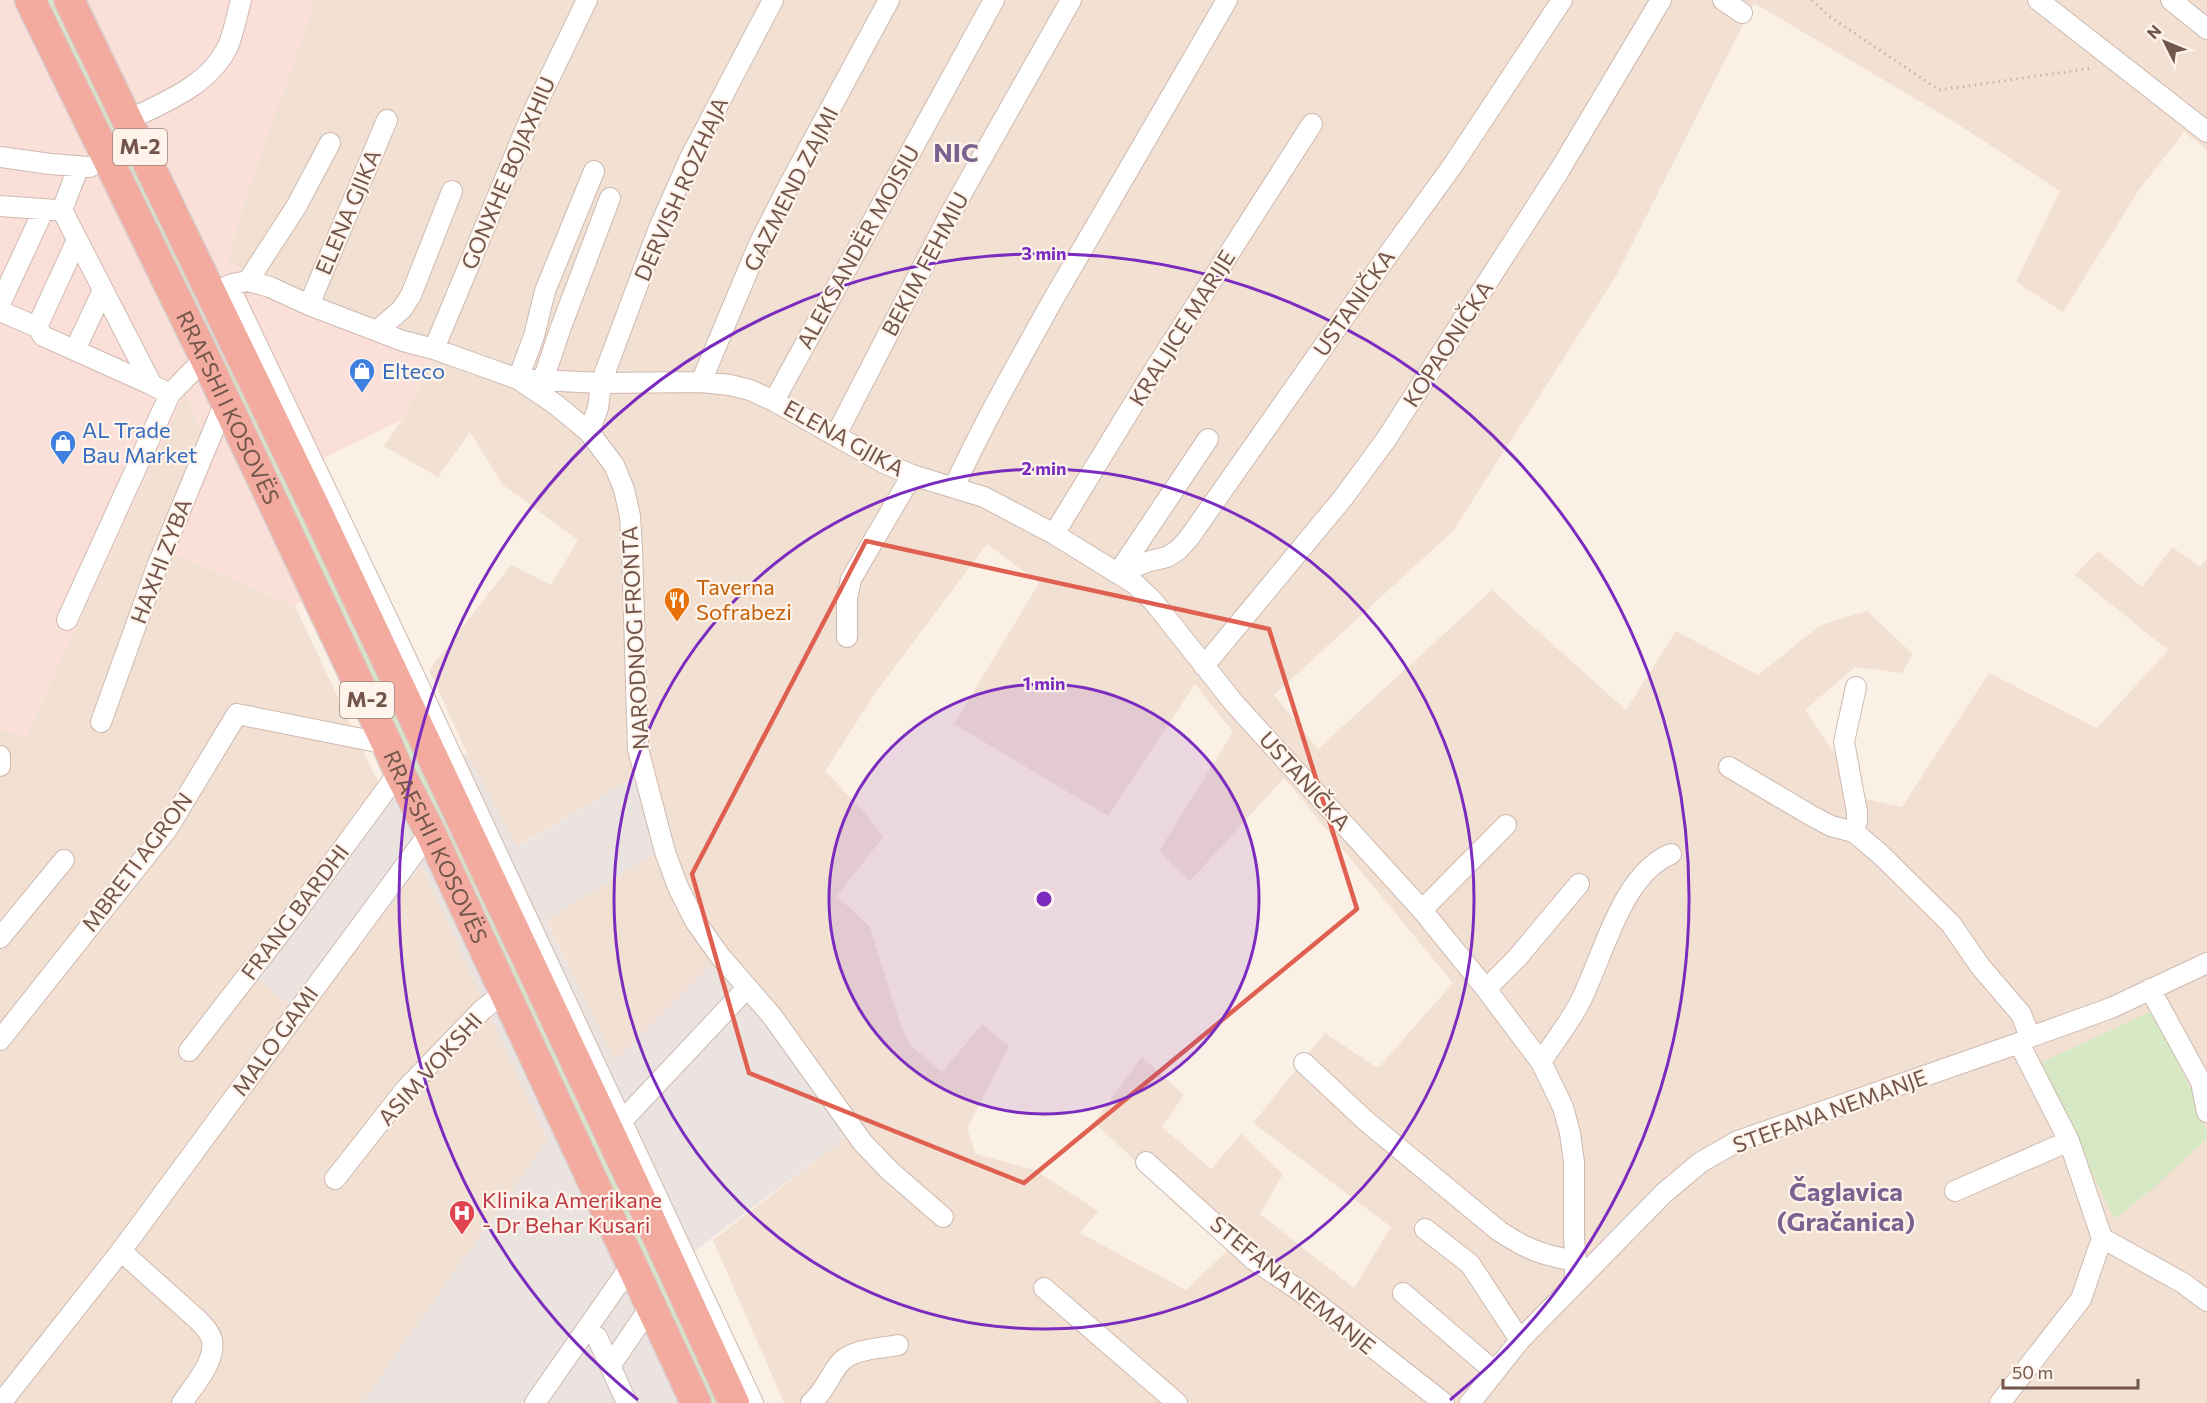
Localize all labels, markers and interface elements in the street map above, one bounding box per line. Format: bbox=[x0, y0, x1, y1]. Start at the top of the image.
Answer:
north arrow bbox=[2135, 12, 2195, 72]
text: N bbox=[2143, 21, 2165, 42]
street label: GONXHE BOJAXHIU bbox=[455, 72, 560, 273]
street label: DERVISH ROZHAJA bbox=[628, 93, 733, 285]
street label: GAZMEND ZAJMI bbox=[737, 102, 844, 275]
road number: M-2 bbox=[113, 129, 167, 165]
district label: NIC bbox=[933, 136, 979, 167]
street label: ALEKSANDËR MOISIU bbox=[790, 140, 925, 353]
street label: ELENA GJIKA bbox=[309, 145, 386, 278]
street label: BEKIM FEHMIU bbox=[875, 187, 974, 340]
text: 3 min bbox=[1021, 242, 1067, 264]
street label: USTANIČKA bbox=[1307, 244, 1400, 361]
street label: KRALJICE MARIJE bbox=[1123, 245, 1240, 411]
street label: KOPAONIČKA bbox=[1397, 276, 1498, 412]
street label: RRAFSHI I KOSOVËS bbox=[171, 306, 286, 508]
shop icon: Elteco bbox=[347, 356, 377, 394]
place label: Elteco bbox=[382, 357, 445, 384]
street label: ELENA GJIKA bbox=[779, 393, 909, 482]
place label: AL Trade Bau Market bbox=[82, 416, 197, 468]
shop icon: AL Trade Bau Market bbox=[48, 428, 78, 466]
text: 2 min bbox=[1022, 457, 1066, 479]
street label: HAXHI ZYBA bbox=[124, 494, 197, 627]
street label: NARODNOG FRONTA bbox=[615, 525, 654, 751]
place label: Taverna Sofrabezi bbox=[696, 573, 792, 625]
restaurant icon: Taverna Sofrabezi bbox=[662, 585, 692, 623]
text: 1 min bbox=[1023, 672, 1065, 694]
road number: M-2 bbox=[340, 682, 394, 718]
street label: USTANIČKA bbox=[1254, 726, 1357, 836]
street label: RRAFSHI I KOSOVËS bbox=[378, 746, 494, 947]
street label: MBRETI AGRON bbox=[76, 787, 198, 937]
street label: FRANG BARDHI bbox=[235, 839, 354, 985]
centre of rings bbox=[1034, 889, 1054, 909]
street label: MALO GAMI bbox=[226, 981, 323, 1101]
street label: ASIM VOKSHI bbox=[372, 1007, 487, 1131]
street label: STEFANA NEMANJE bbox=[1729, 1063, 1931, 1158]
district label: Čaglavica (Gračanica) bbox=[1777, 1175, 1915, 1236]
place label: Klinika Amerikane - Dr Behar Kusari bbox=[482, 1186, 662, 1238]
hospital icon: Klinika Amerikane - Dr Behar Kusari bbox=[447, 1198, 477, 1236]
street label: STEFANA NEMANJE bbox=[1205, 1210, 1381, 1359]
scale bar bbox=[2003, 1352, 2138, 1390]
text: 50 m bbox=[2012, 1361, 2053, 1383]

